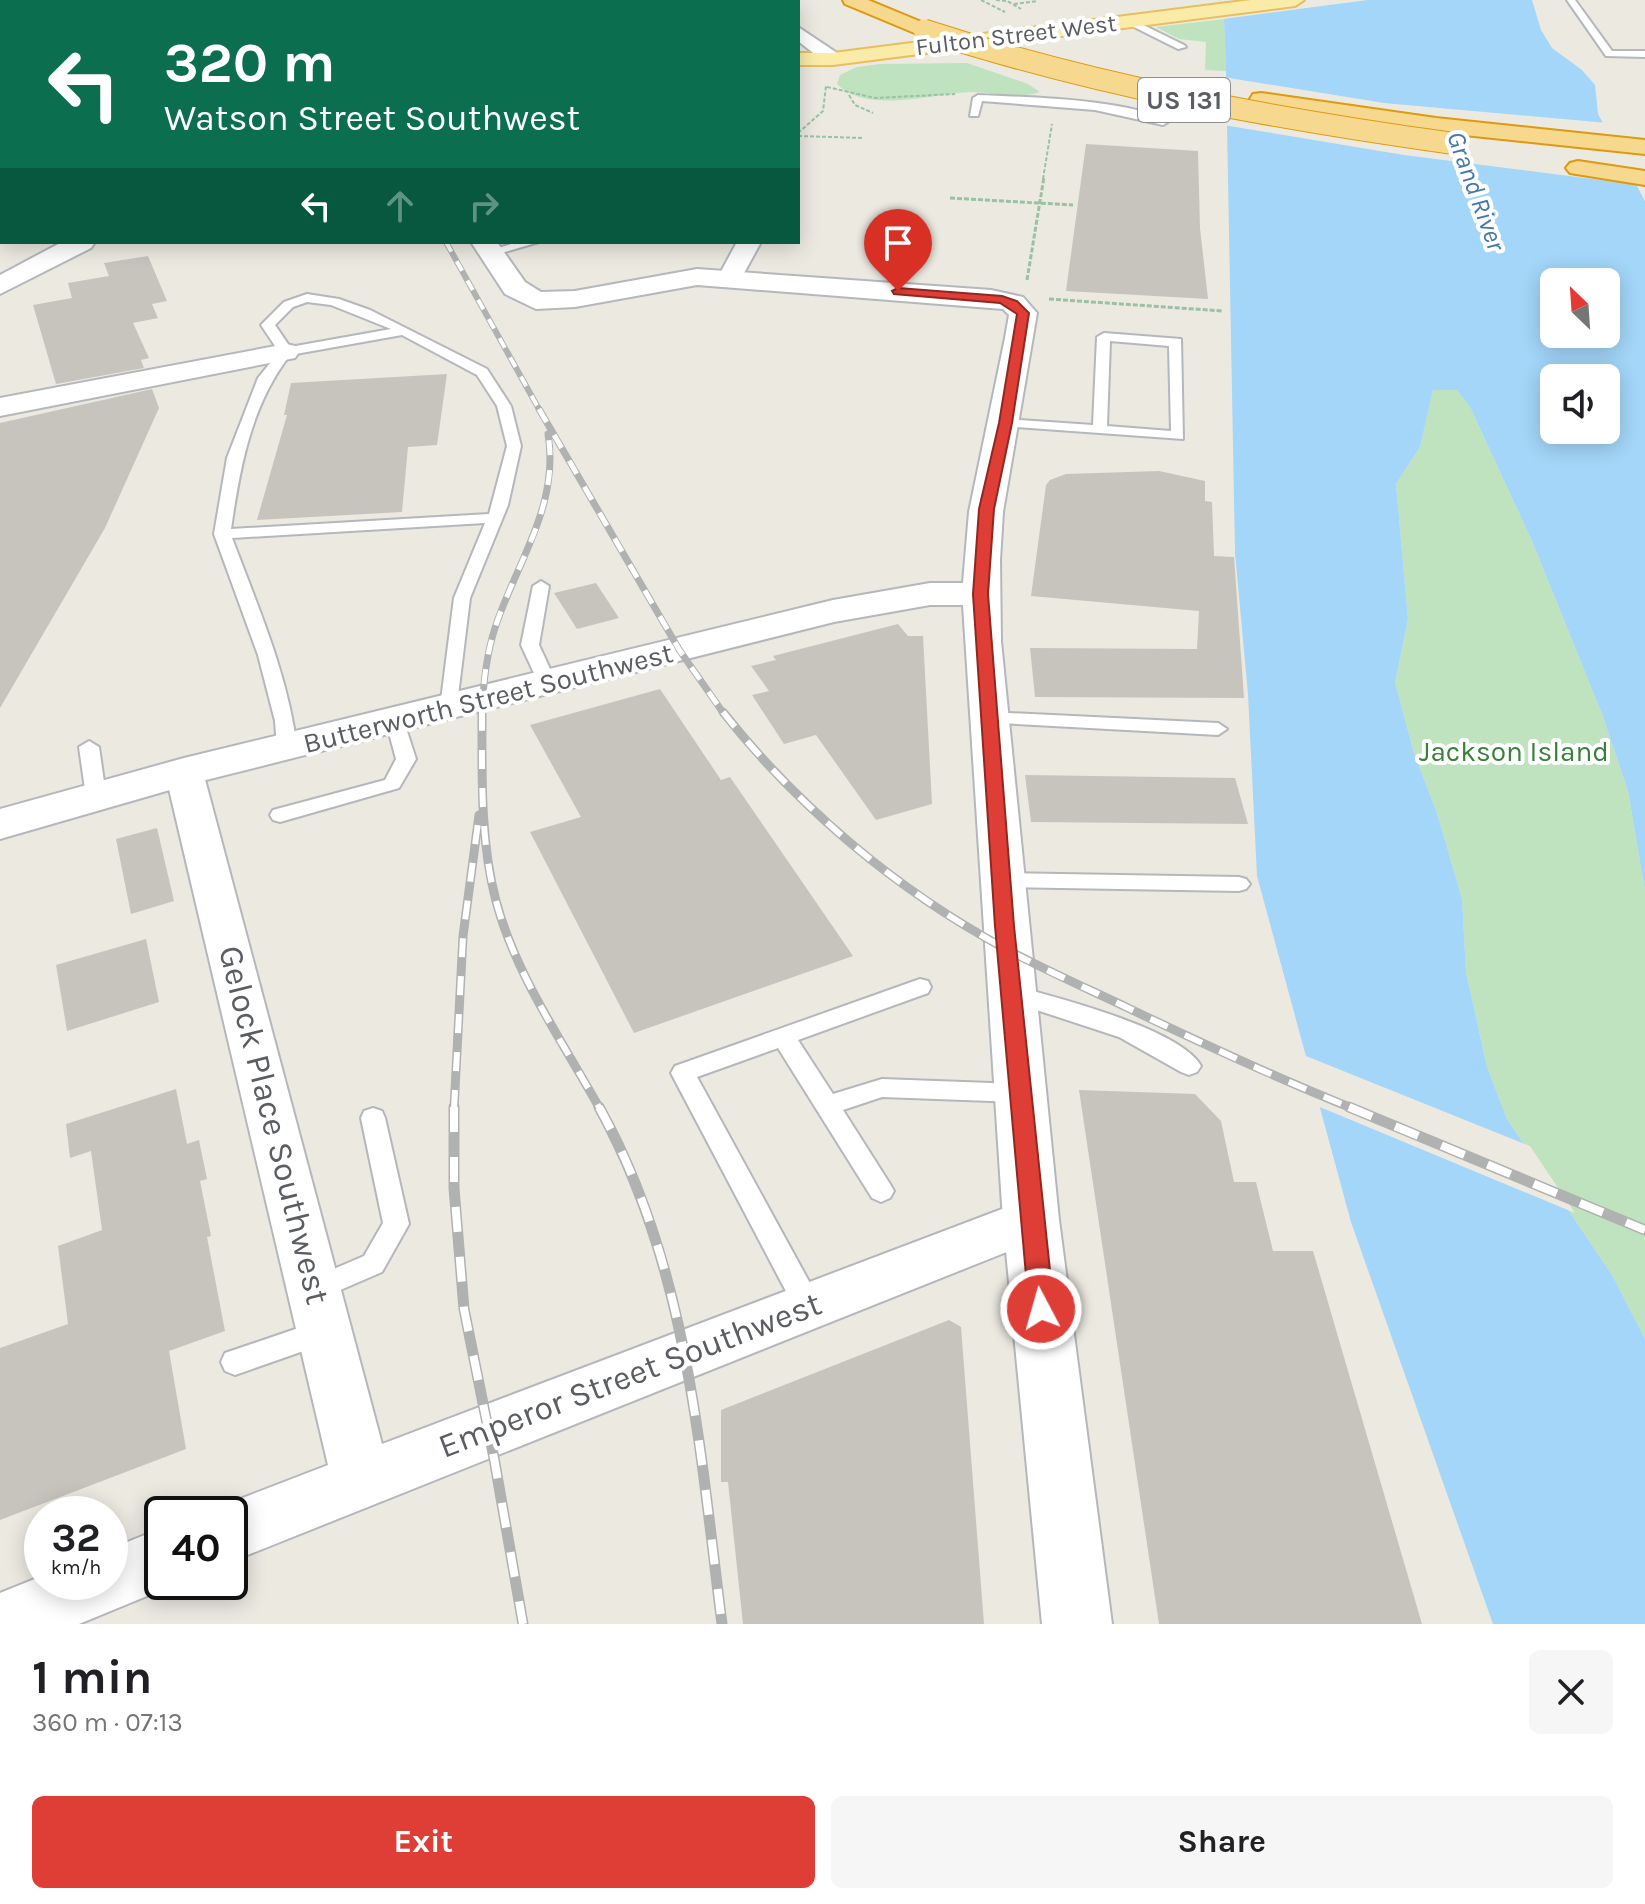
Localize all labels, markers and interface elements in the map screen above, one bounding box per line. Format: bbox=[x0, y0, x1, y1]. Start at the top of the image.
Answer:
street label: Fulton Street West bbox=[914, 9, 1118, 61]
text: 320 m bbox=[164, 30, 335, 95]
icon: left bbox=[32, 32, 136, 136]
road number: US 131 bbox=[1138, 78, 1230, 122]
text: Watson Street Southwest bbox=[164, 97, 580, 139]
water label: Grand River bbox=[1440, 127, 1512, 256]
icon: left bbox=[294, 184, 338, 228]
icon: ahead bbox=[378, 184, 422, 228]
icon: right bbox=[462, 184, 506, 228]
pin bbox=[864, 209, 932, 291]
icon: arrive bbox=[876, 221, 920, 265]
north arrow bbox=[1540, 268, 1620, 348]
map controls bbox=[1540, 268, 1620, 444]
button: sound bbox=[1540, 364, 1620, 444]
street label: Butterworth Street Southwest bbox=[300, 636, 676, 760]
park label: Jackson Island bbox=[1419, 735, 1609, 768]
street label: Gelock Place Southwest bbox=[210, 942, 338, 1308]
position arrow bbox=[999, 1267, 1083, 1351]
street label: Emperor Street Southwest bbox=[433, 1283, 827, 1467]
speed limit sign: 40 bbox=[144, 1496, 248, 1600]
text: 32 bbox=[51, 1514, 101, 1561]
text: km/h bbox=[51, 1556, 101, 1579]
text: 1 min bbox=[32, 1649, 152, 1705]
button: close bbox=[1529, 1650, 1613, 1734]
text: 360 m · 07:13 bbox=[32, 1707, 183, 1738]
button: Exit bbox=[32, 1796, 815, 1888]
button: Share bbox=[831, 1796, 1613, 1888]

